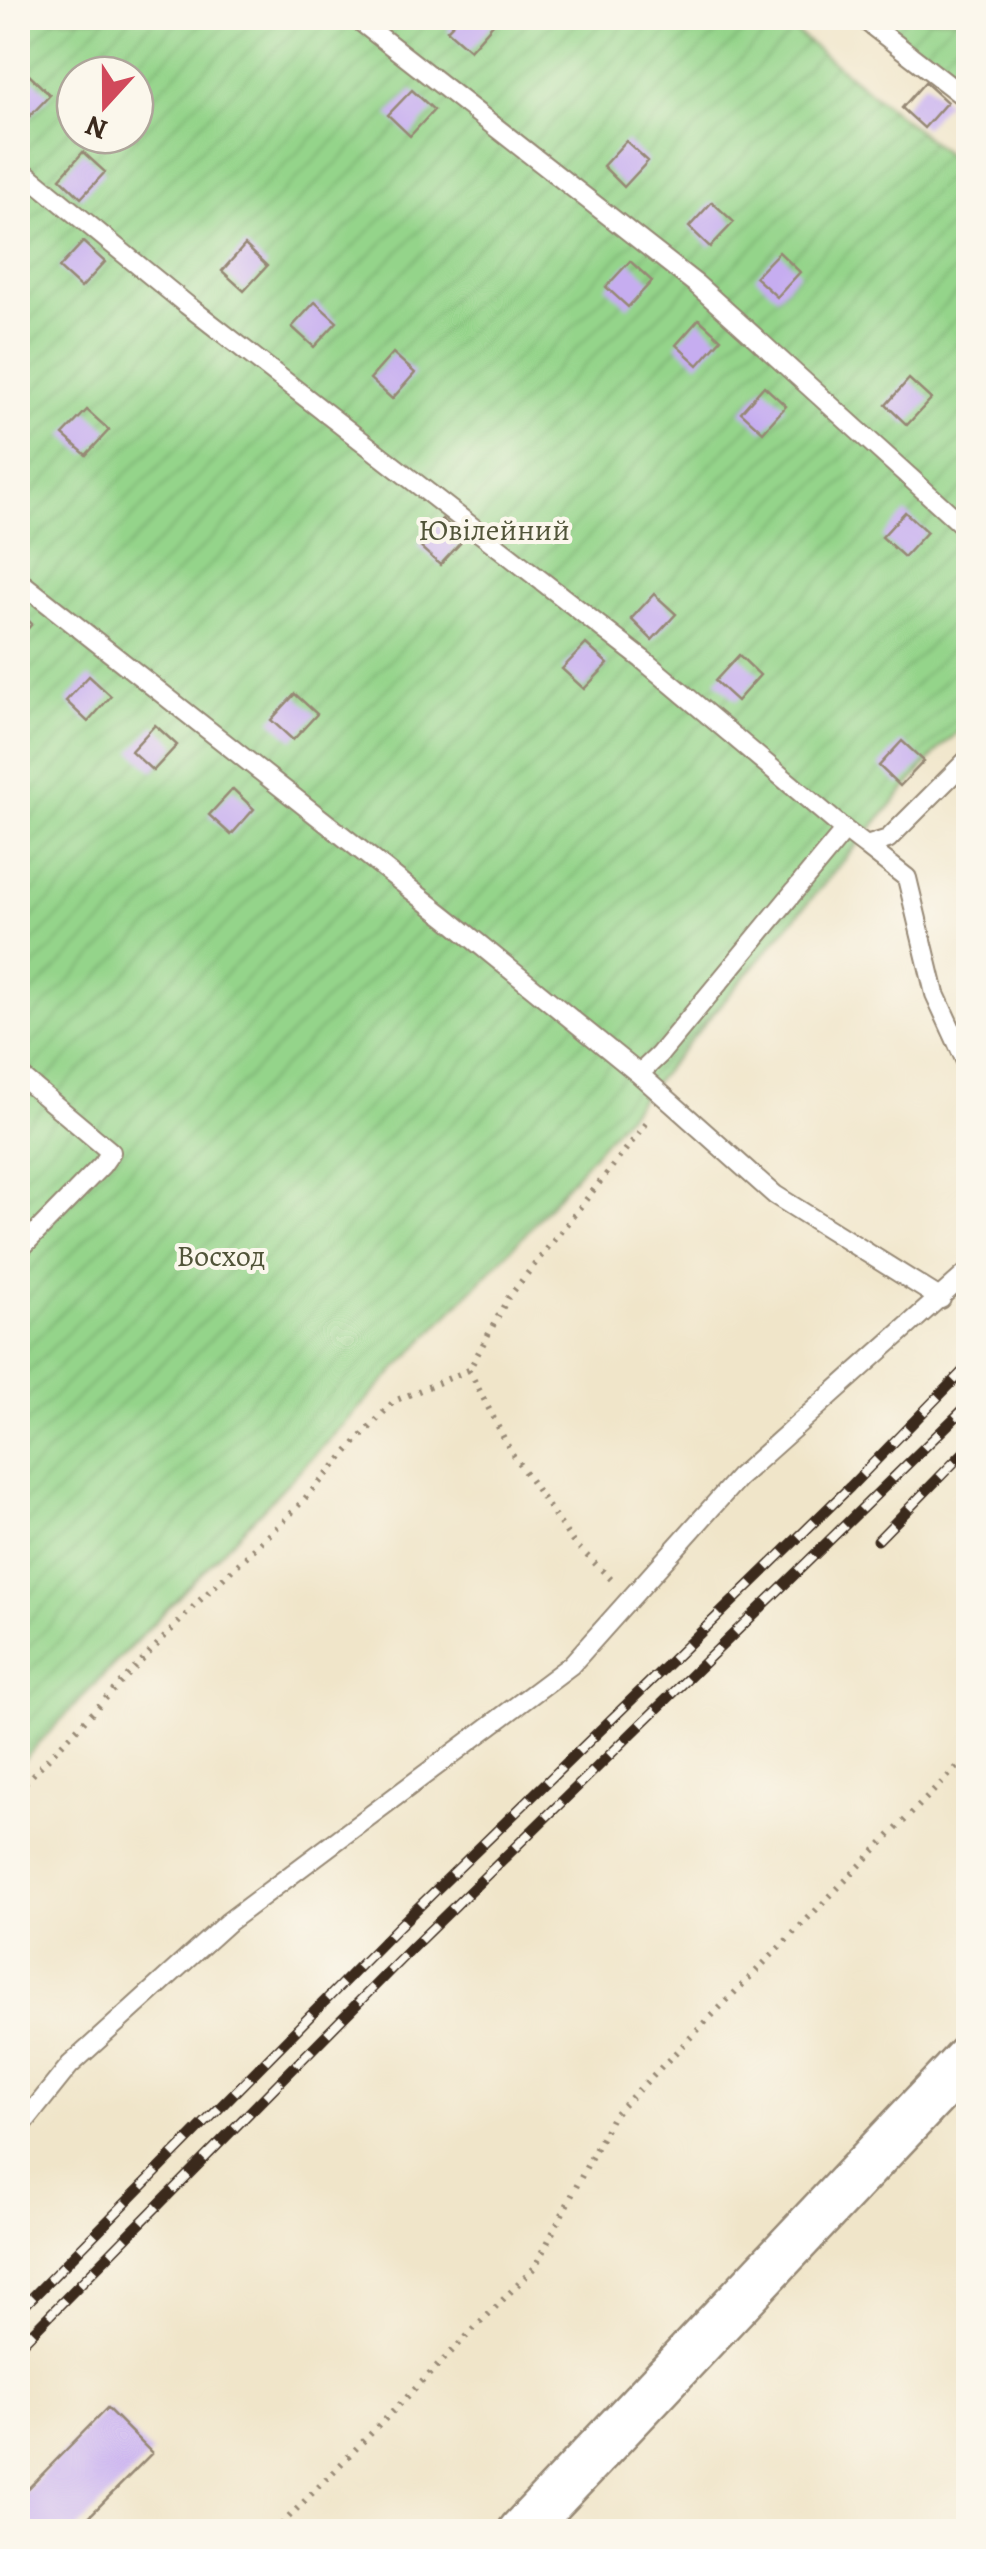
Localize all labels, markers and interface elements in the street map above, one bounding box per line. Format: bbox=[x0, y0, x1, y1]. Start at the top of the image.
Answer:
north arrow bbox=[55, 55, 155, 155]
text: N bbox=[80, 106, 113, 149]
park label: Ювілейний bbox=[418, 510, 570, 550]
park label: Восход bbox=[176, 1236, 266, 1276]

